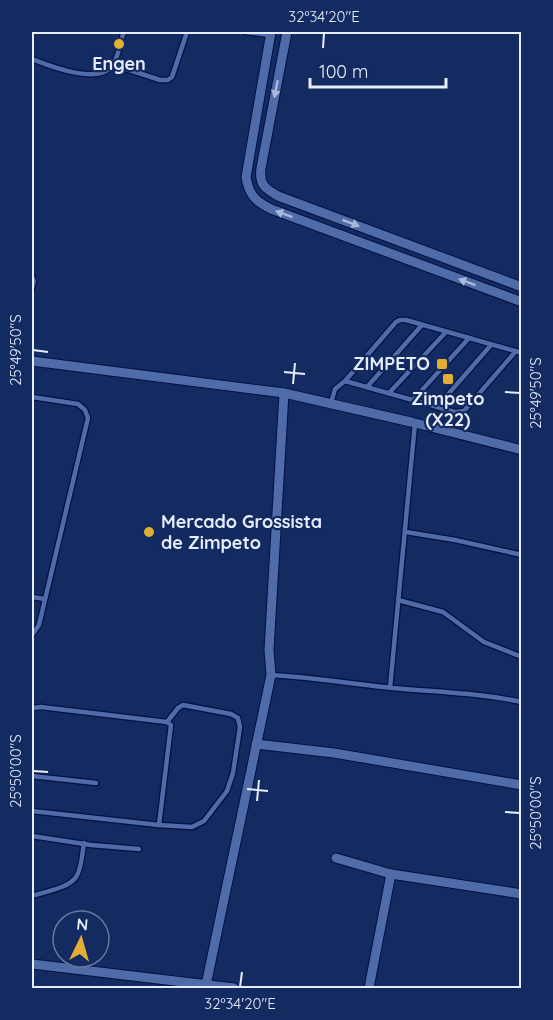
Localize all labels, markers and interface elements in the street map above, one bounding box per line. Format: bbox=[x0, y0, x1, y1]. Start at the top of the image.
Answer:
text: 32°34'20"E bbox=[288, 7, 360, 26]
marker: Engen bbox=[112, 37, 126, 51]
scale bar bbox=[310, 51, 446, 89]
place label: Engen bbox=[92, 52, 146, 75]
text: 100 m bbox=[319, 60, 368, 83]
one-way arrow bbox=[271, 80, 280, 99]
one-way arrow bbox=[275, 208, 293, 218]
one-way arrow bbox=[342, 219, 360, 228]
one-way arrow bbox=[458, 276, 476, 286]
text: 25°49'50"S bbox=[6, 314, 25, 386]
place label: ZIMPETO bbox=[353, 352, 430, 375]
marker: ZIMPETO bbox=[435, 357, 449, 371]
text: 25°49'50"S bbox=[526, 357, 545, 429]
marker: Zimpeto (X22) bbox=[441, 372, 455, 386]
place label: Zimpeto (X22) bbox=[412, 387, 484, 431]
place label: Mercado Grossista de Zimpeto bbox=[161, 510, 322, 554]
marker: Mercado Grossista de Zimpeto bbox=[142, 525, 156, 539]
text: 25°50'00"S bbox=[6, 734, 25, 808]
text: 25°50'00"S bbox=[526, 776, 545, 850]
north arrow bbox=[51, 909, 111, 969]
text: N bbox=[76, 914, 89, 935]
text: 32°34'20"E bbox=[204, 994, 276, 1013]

